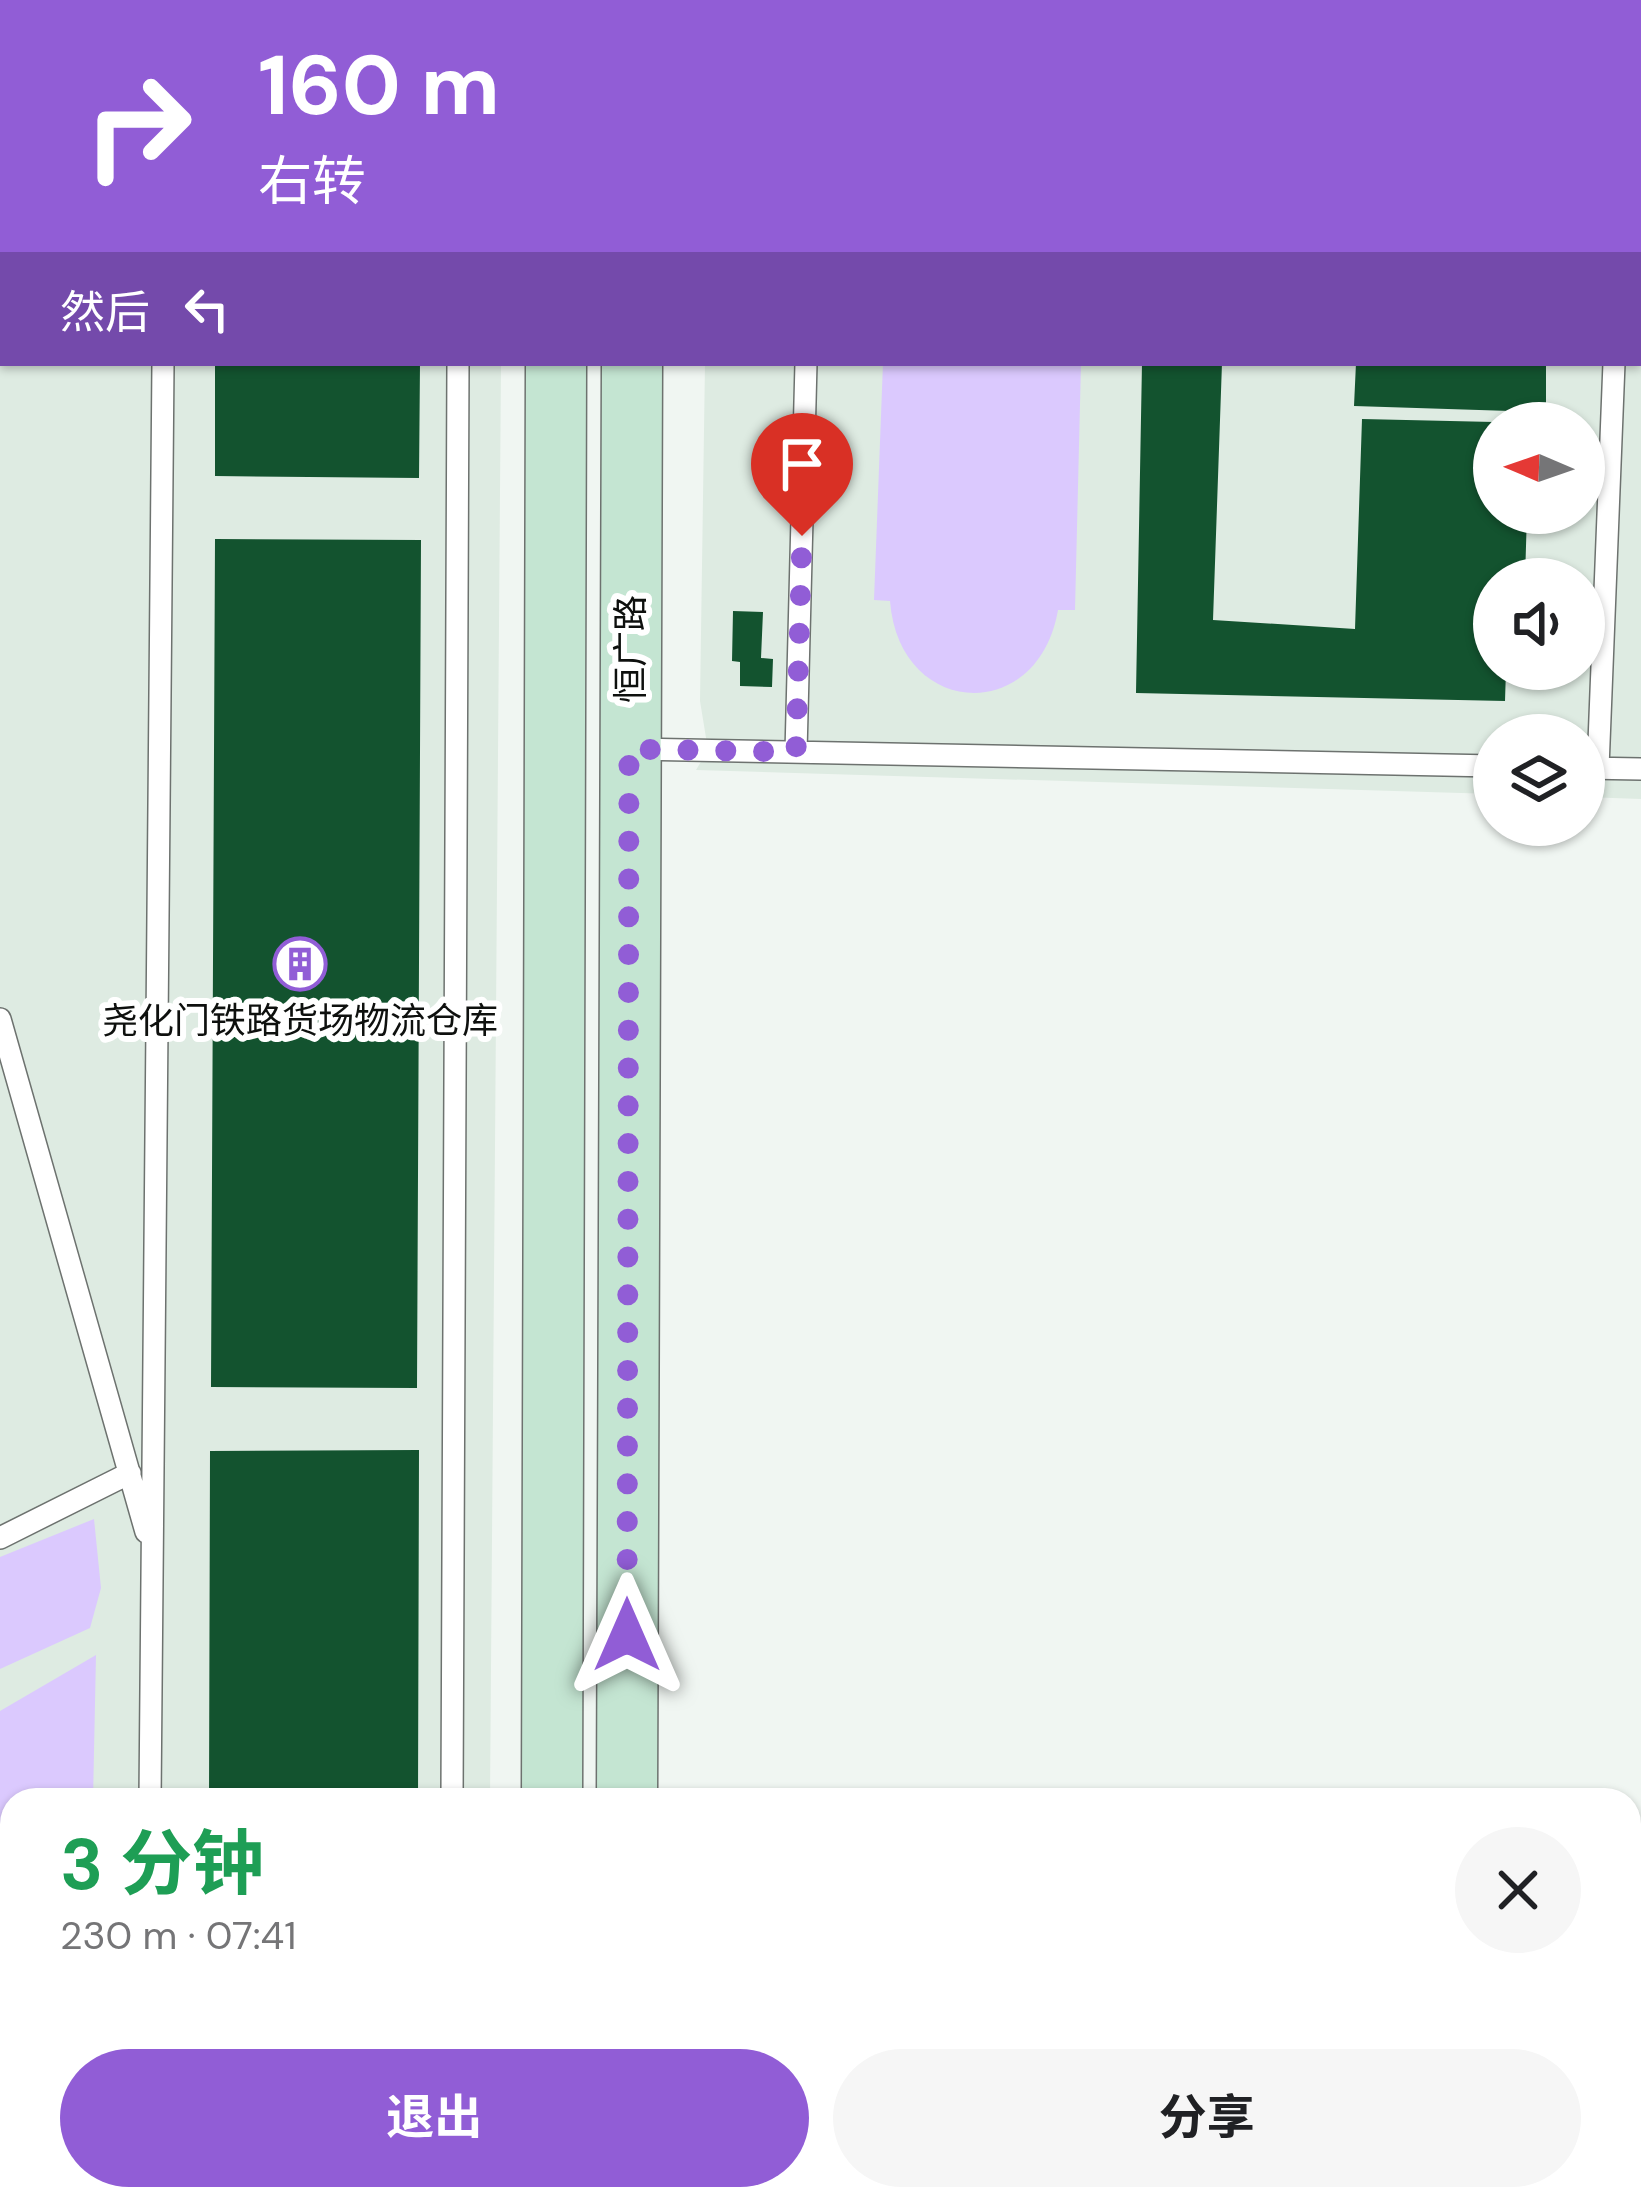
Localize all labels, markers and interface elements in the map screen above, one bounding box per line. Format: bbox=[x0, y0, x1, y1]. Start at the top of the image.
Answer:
text: 160 m bbox=[258, 31, 500, 140]
icon: right bbox=[60, 48, 216, 204]
text: 右转 bbox=[258, 146, 366, 217]
icon: left bbox=[174, 276, 240, 342]
text: 然后 bbox=[60, 283, 150, 342]
north arrow bbox=[1473, 402, 1605, 534]
map controls bbox=[1473, 402, 1605, 846]
pin bbox=[751, 413, 853, 536]
icon: arrive bbox=[769, 431, 835, 497]
button: sound bbox=[1473, 558, 1605, 690]
street label: 恒广路 bbox=[607, 595, 654, 703]
button: layers bbox=[1473, 714, 1605, 846]
building icon: 尧化门铁路货场物流仓库 bbox=[272, 936, 328, 992]
place label: 尧化门铁路货场物流仓库 bbox=[102, 997, 498, 1044]
position arrow bbox=[564, 1572, 690, 1698]
text: 3 分钟 bbox=[60, 1818, 264, 1911]
button: close bbox=[1455, 1827, 1581, 1953]
text: 230 m · 07:41 bbox=[60, 1910, 296, 1961]
button: 退出 bbox=[60, 2049, 809, 2187]
button: 分享 bbox=[833, 2049, 1581, 2187]

